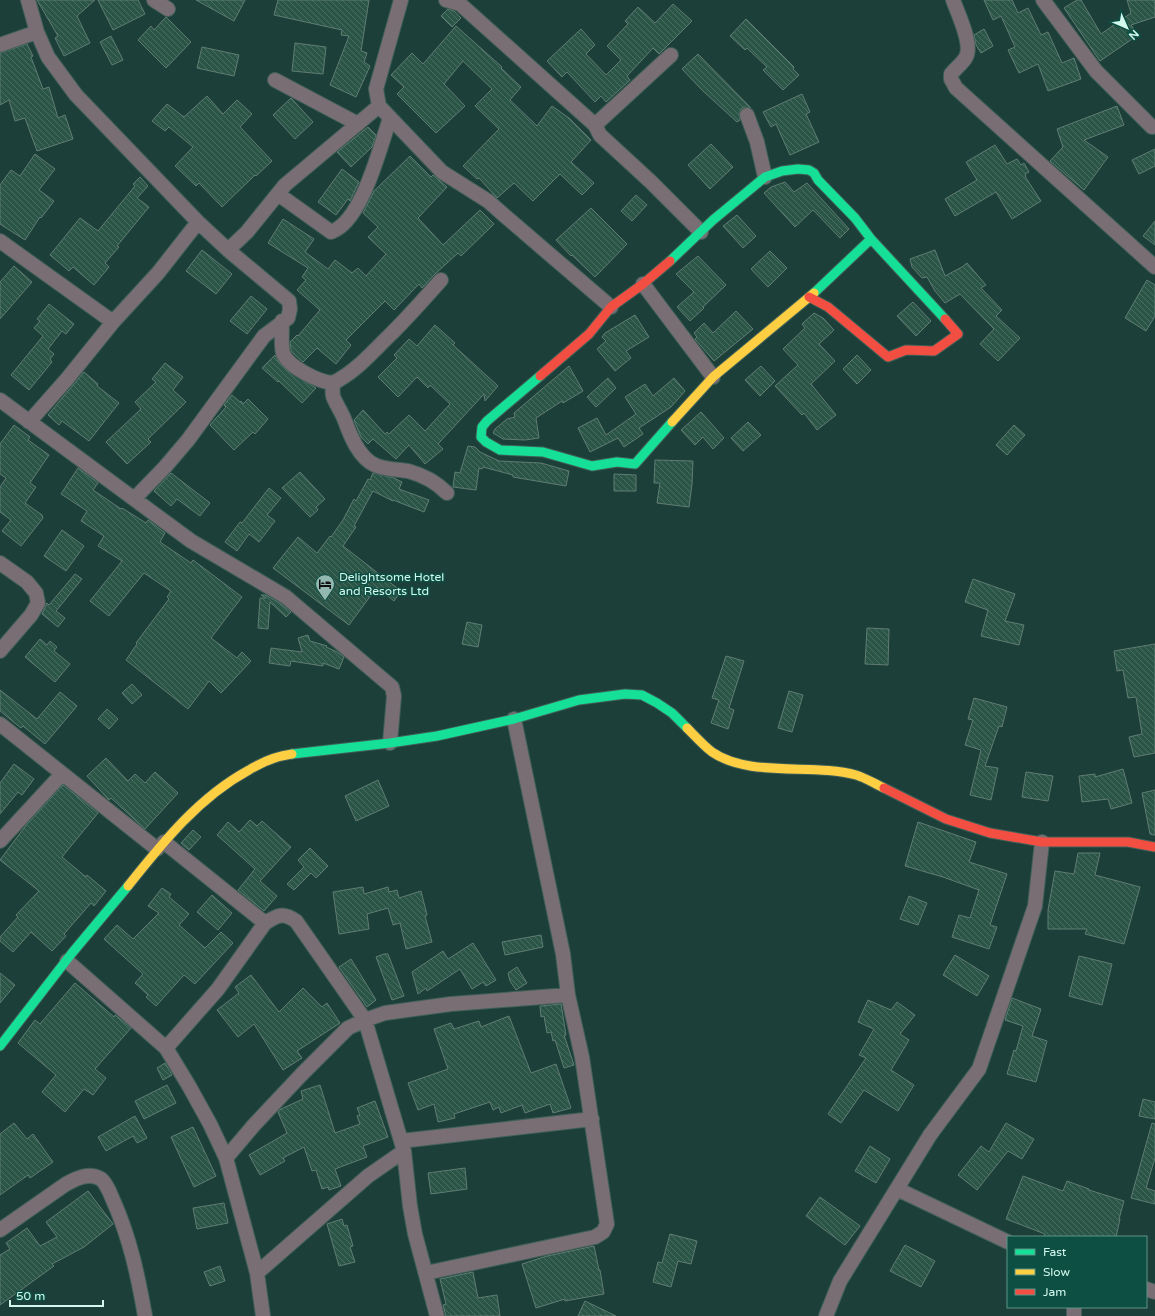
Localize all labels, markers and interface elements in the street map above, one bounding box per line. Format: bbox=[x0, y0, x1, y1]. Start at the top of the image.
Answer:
north arrow bbox=[1107, 8, 1147, 48]
text: N bbox=[1126, 27, 1141, 42]
place label: Delightsome Hotel and Resorts Ltd bbox=[339, 570, 444, 598]
hotel icon: Delightsome Hotel and Resorts Ltd bbox=[314, 573, 336, 601]
legend bbox=[1007, 1236, 1147, 1308]
text: Fast bbox=[1043, 1245, 1067, 1259]
text: Slow bbox=[1043, 1265, 1070, 1279]
scale bar bbox=[10, 1282, 103, 1308]
text: Jam bbox=[1043, 1285, 1066, 1299]
text: 50 m bbox=[16, 1289, 45, 1303]

